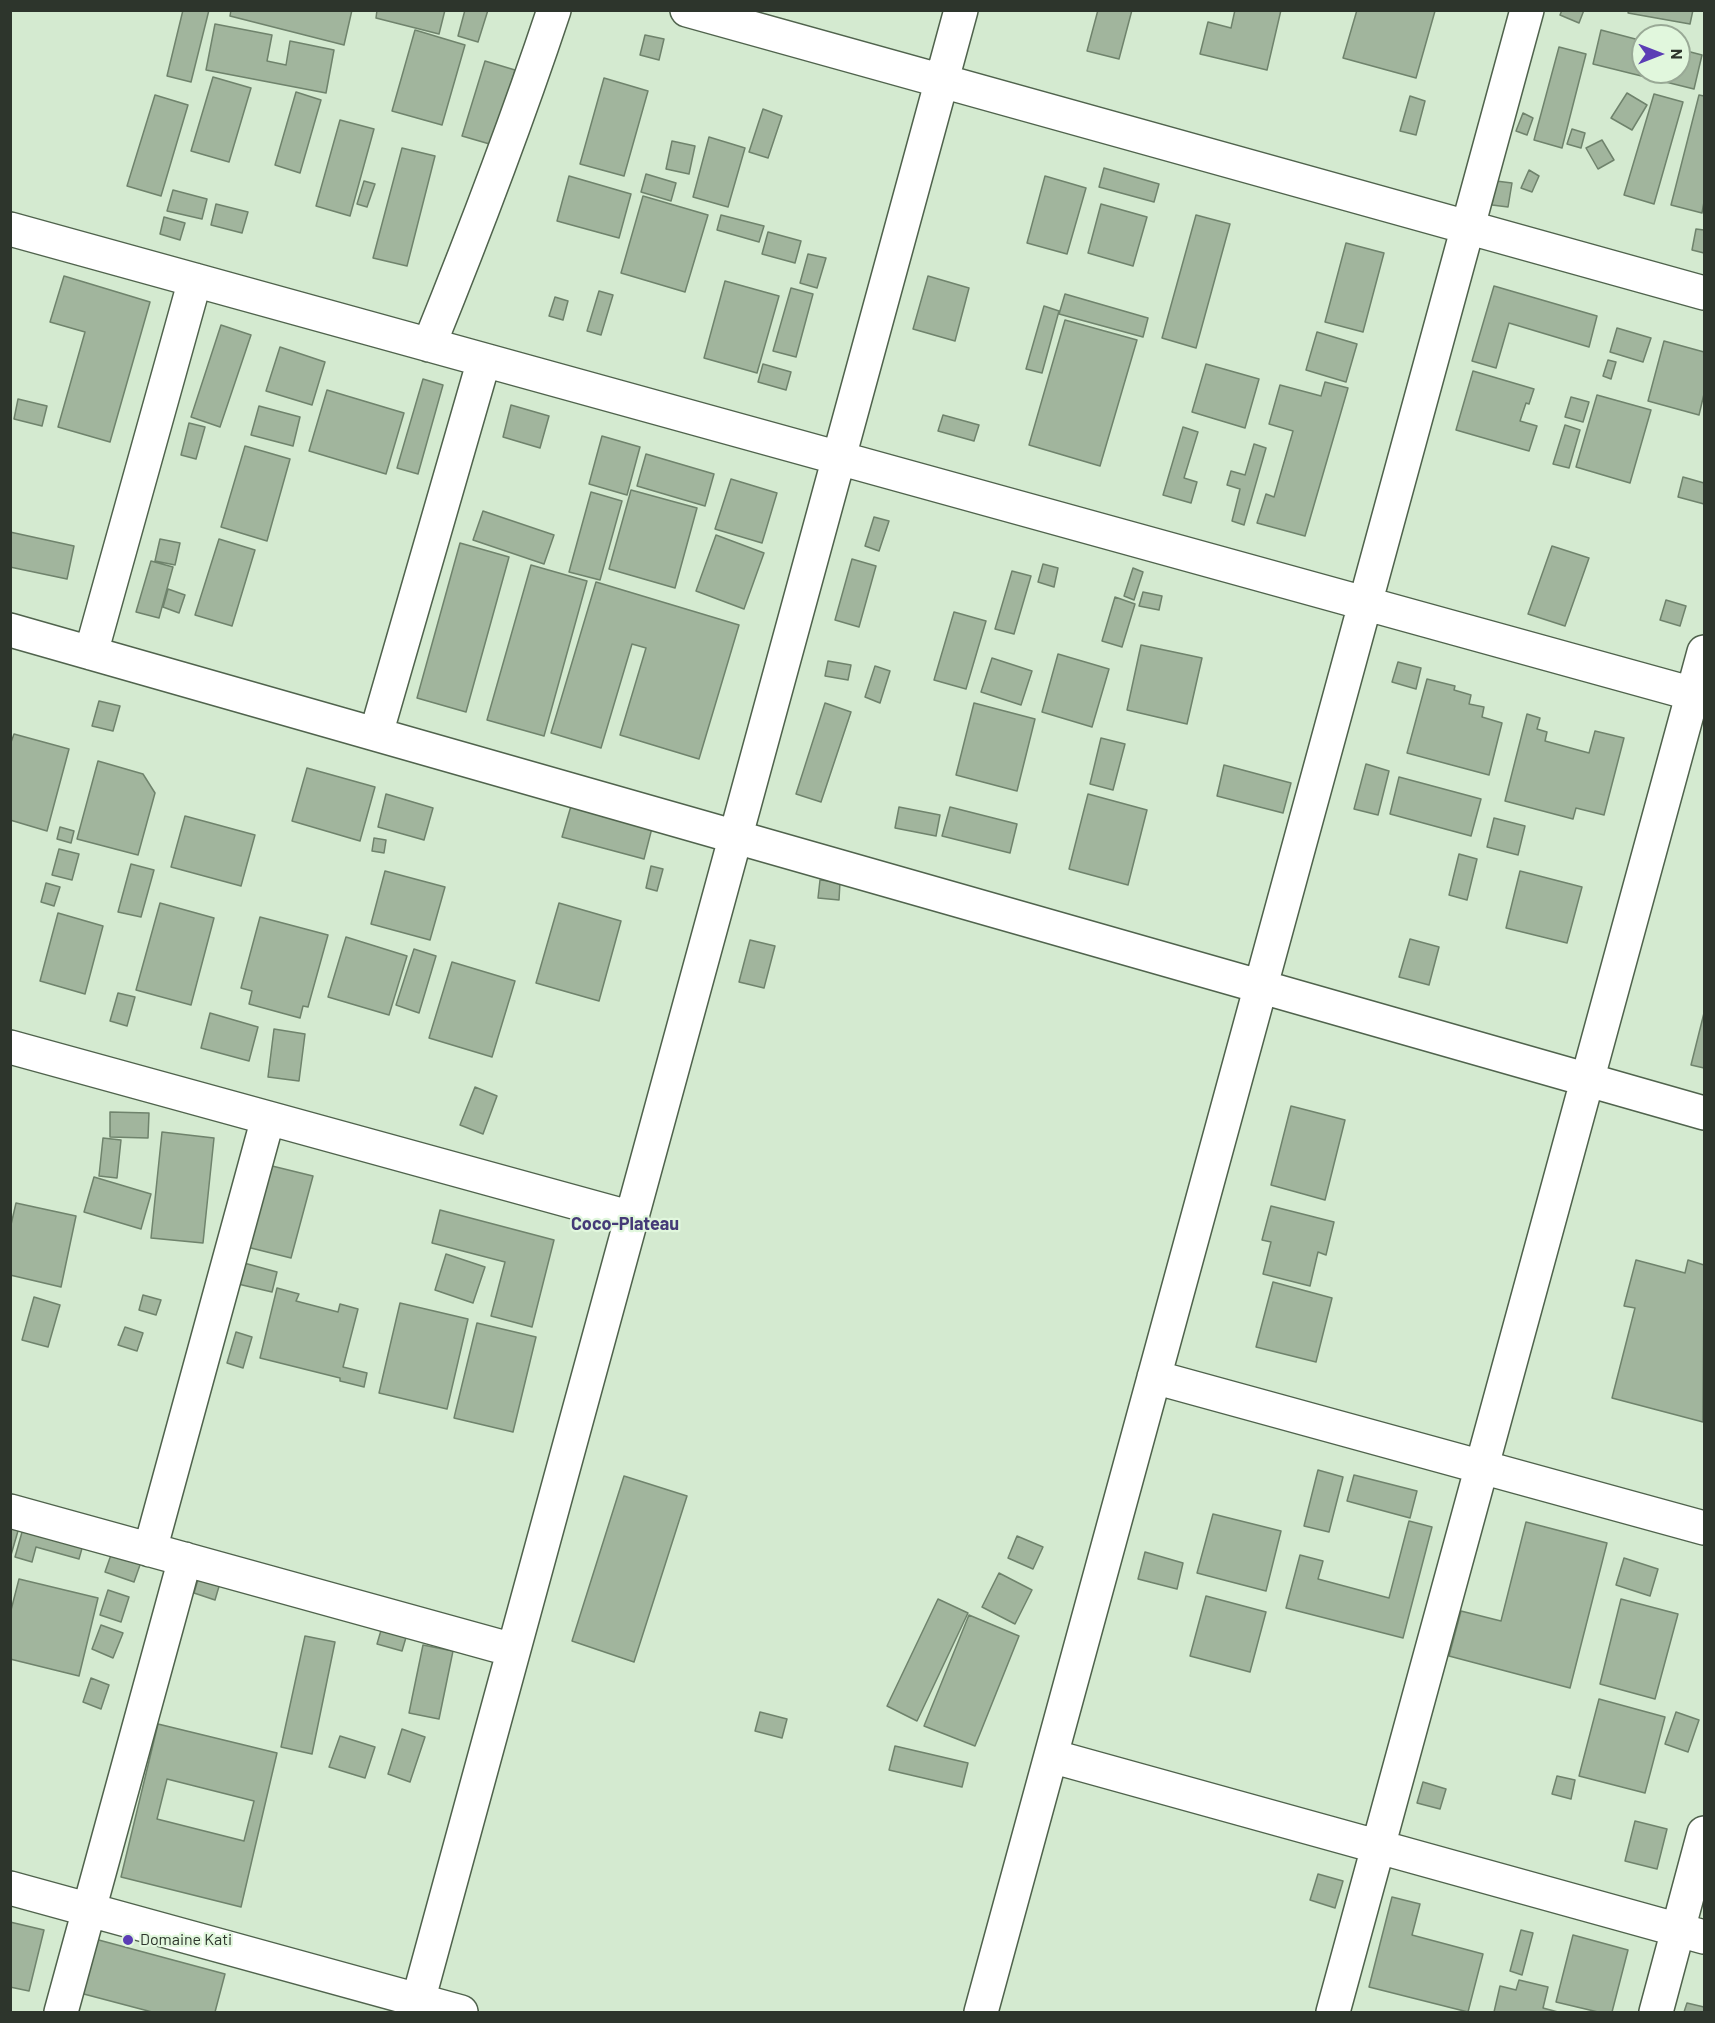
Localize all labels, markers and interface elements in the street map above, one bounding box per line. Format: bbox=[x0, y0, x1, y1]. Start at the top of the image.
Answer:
north arrow bbox=[1631, 24, 1691, 84]
text: N bbox=[1668, 49, 1687, 59]
district label: Coco-Plateau bbox=[571, 1213, 679, 1235]
place label: Domaine Kati bbox=[140, 1930, 232, 1950]
marker: Domaine Kati bbox=[121, 1933, 135, 1947]

